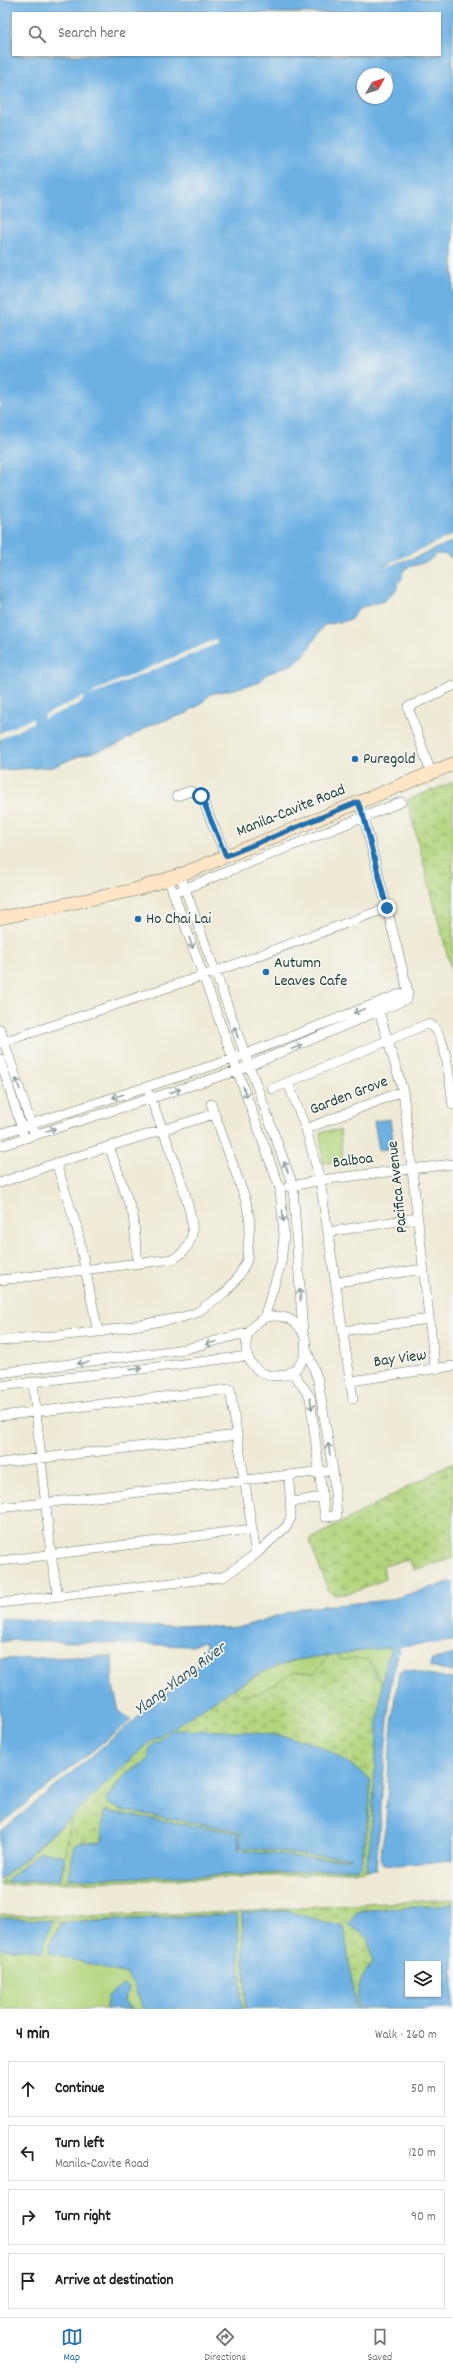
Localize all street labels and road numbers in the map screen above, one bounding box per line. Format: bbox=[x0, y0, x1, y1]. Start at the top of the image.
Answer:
street label: Manila-Cavite Road bbox=[233, 779, 349, 843]
street label: Garden Grove bbox=[307, 1071, 391, 1121]
street label: Pacifica Avenue bbox=[382, 1140, 414, 1234]
street label: Balboa bbox=[332, 1147, 375, 1175]
street label: Bay View bbox=[372, 1344, 428, 1374]

